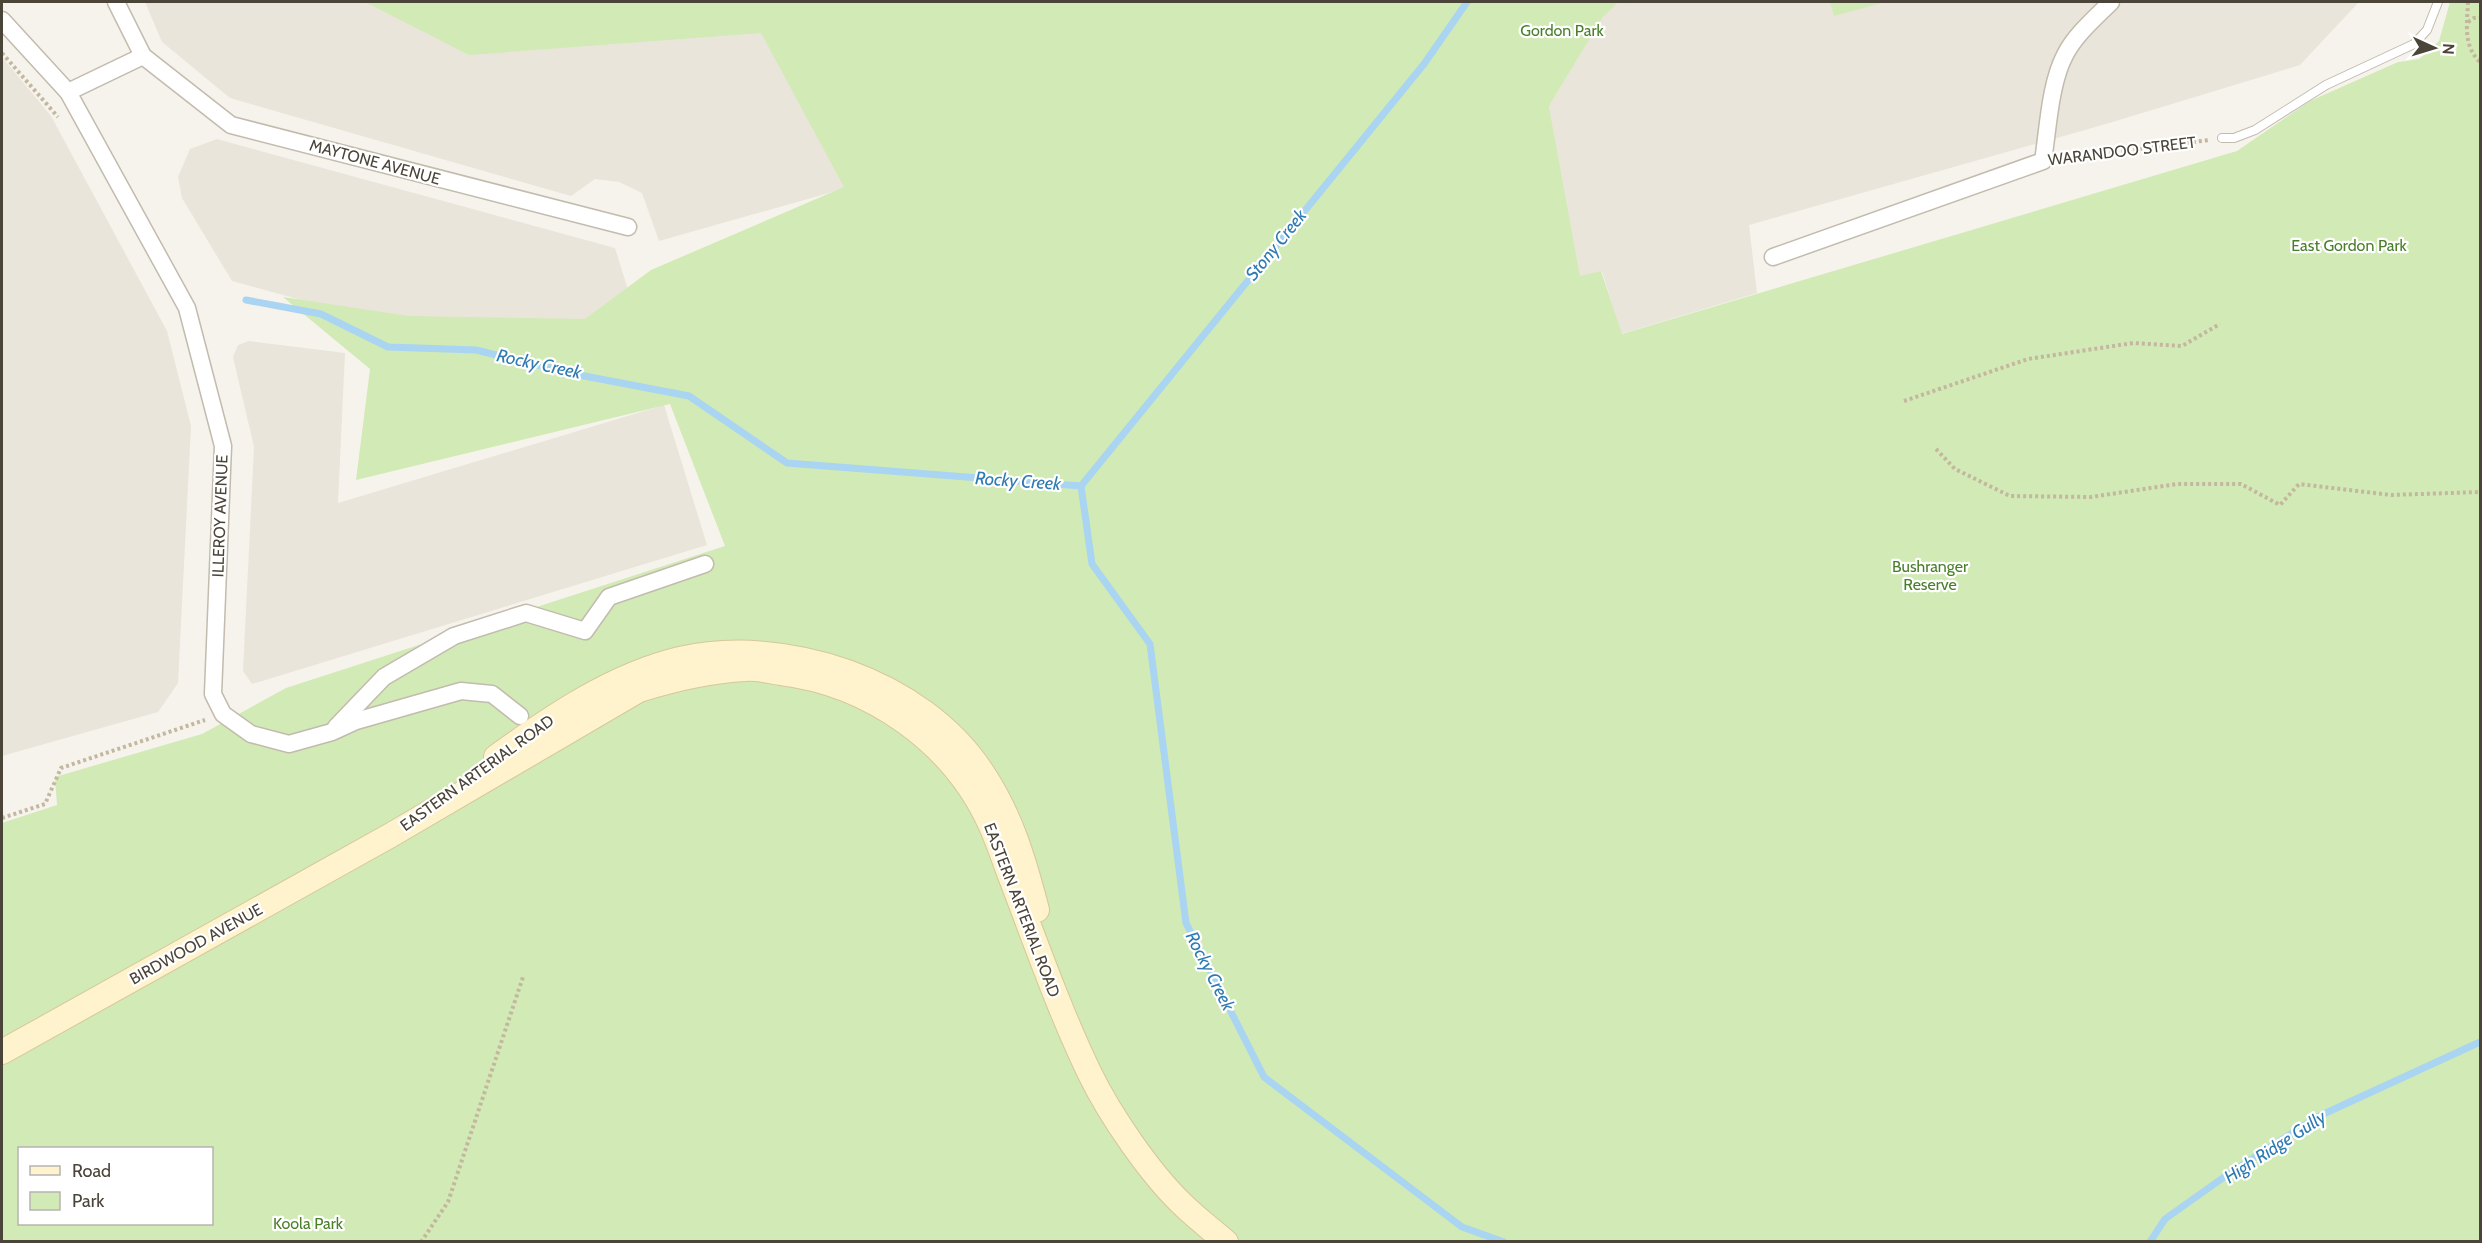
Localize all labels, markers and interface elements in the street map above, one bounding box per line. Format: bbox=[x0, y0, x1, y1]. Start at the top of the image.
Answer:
north arrow bbox=[2404, 18, 2464, 78]
park label: Gordon Park bbox=[1520, 21, 1605, 40]
text: N bbox=[2439, 43, 2458, 55]
street label: WARANDOO STREET bbox=[2047, 132, 2197, 169]
street label: MAYTONE AVENUE bbox=[308, 135, 443, 189]
water label: Stony Creek bbox=[1241, 204, 1312, 285]
park label: East Gordon Park bbox=[2291, 236, 2408, 255]
water label: Rocky Creek bbox=[495, 344, 585, 384]
street label: ILLEROY AVENUE bbox=[208, 454, 232, 578]
water label: Rocky Creek bbox=[974, 467, 1063, 495]
park label: Bushranger Reserve bbox=[1892, 557, 1969, 594]
street label: EASTERN ARTERIAL ROAD bbox=[397, 711, 557, 835]
street label: EASTERN ARTERIAL ROAD bbox=[980, 820, 1064, 1000]
street label: BIRDWOOD AVENUE bbox=[126, 899, 266, 988]
water label: Rocky Creek bbox=[1181, 928, 1240, 1015]
water label: High Ridge Gully bbox=[2220, 1106, 2331, 1188]
legend bbox=[18, 1147, 213, 1225]
text: Road bbox=[72, 1160, 111, 1182]
text: Park bbox=[72, 1190, 105, 1212]
park label: Koola Park bbox=[273, 1214, 344, 1233]

